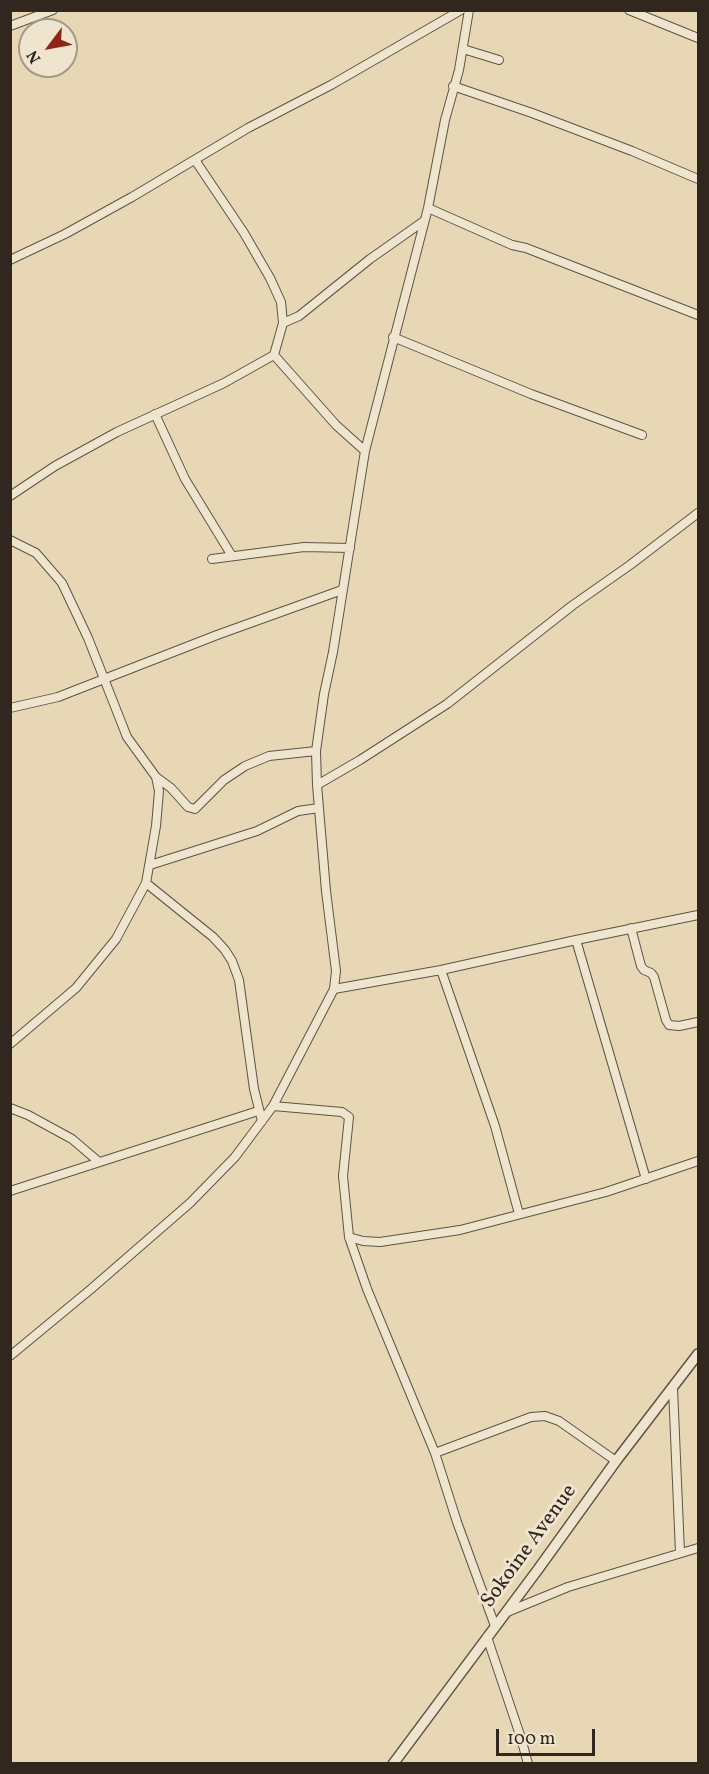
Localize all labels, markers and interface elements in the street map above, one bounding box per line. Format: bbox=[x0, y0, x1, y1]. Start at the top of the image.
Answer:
north arrow bbox=[18, 18, 78, 78]
text: N bbox=[22, 46, 47, 67]
street label: Sokoine Avenue bbox=[477, 1480, 583, 1614]
scale bar bbox=[499, 1717, 598, 1755]
text: 100 m bbox=[507, 1727, 556, 1752]

